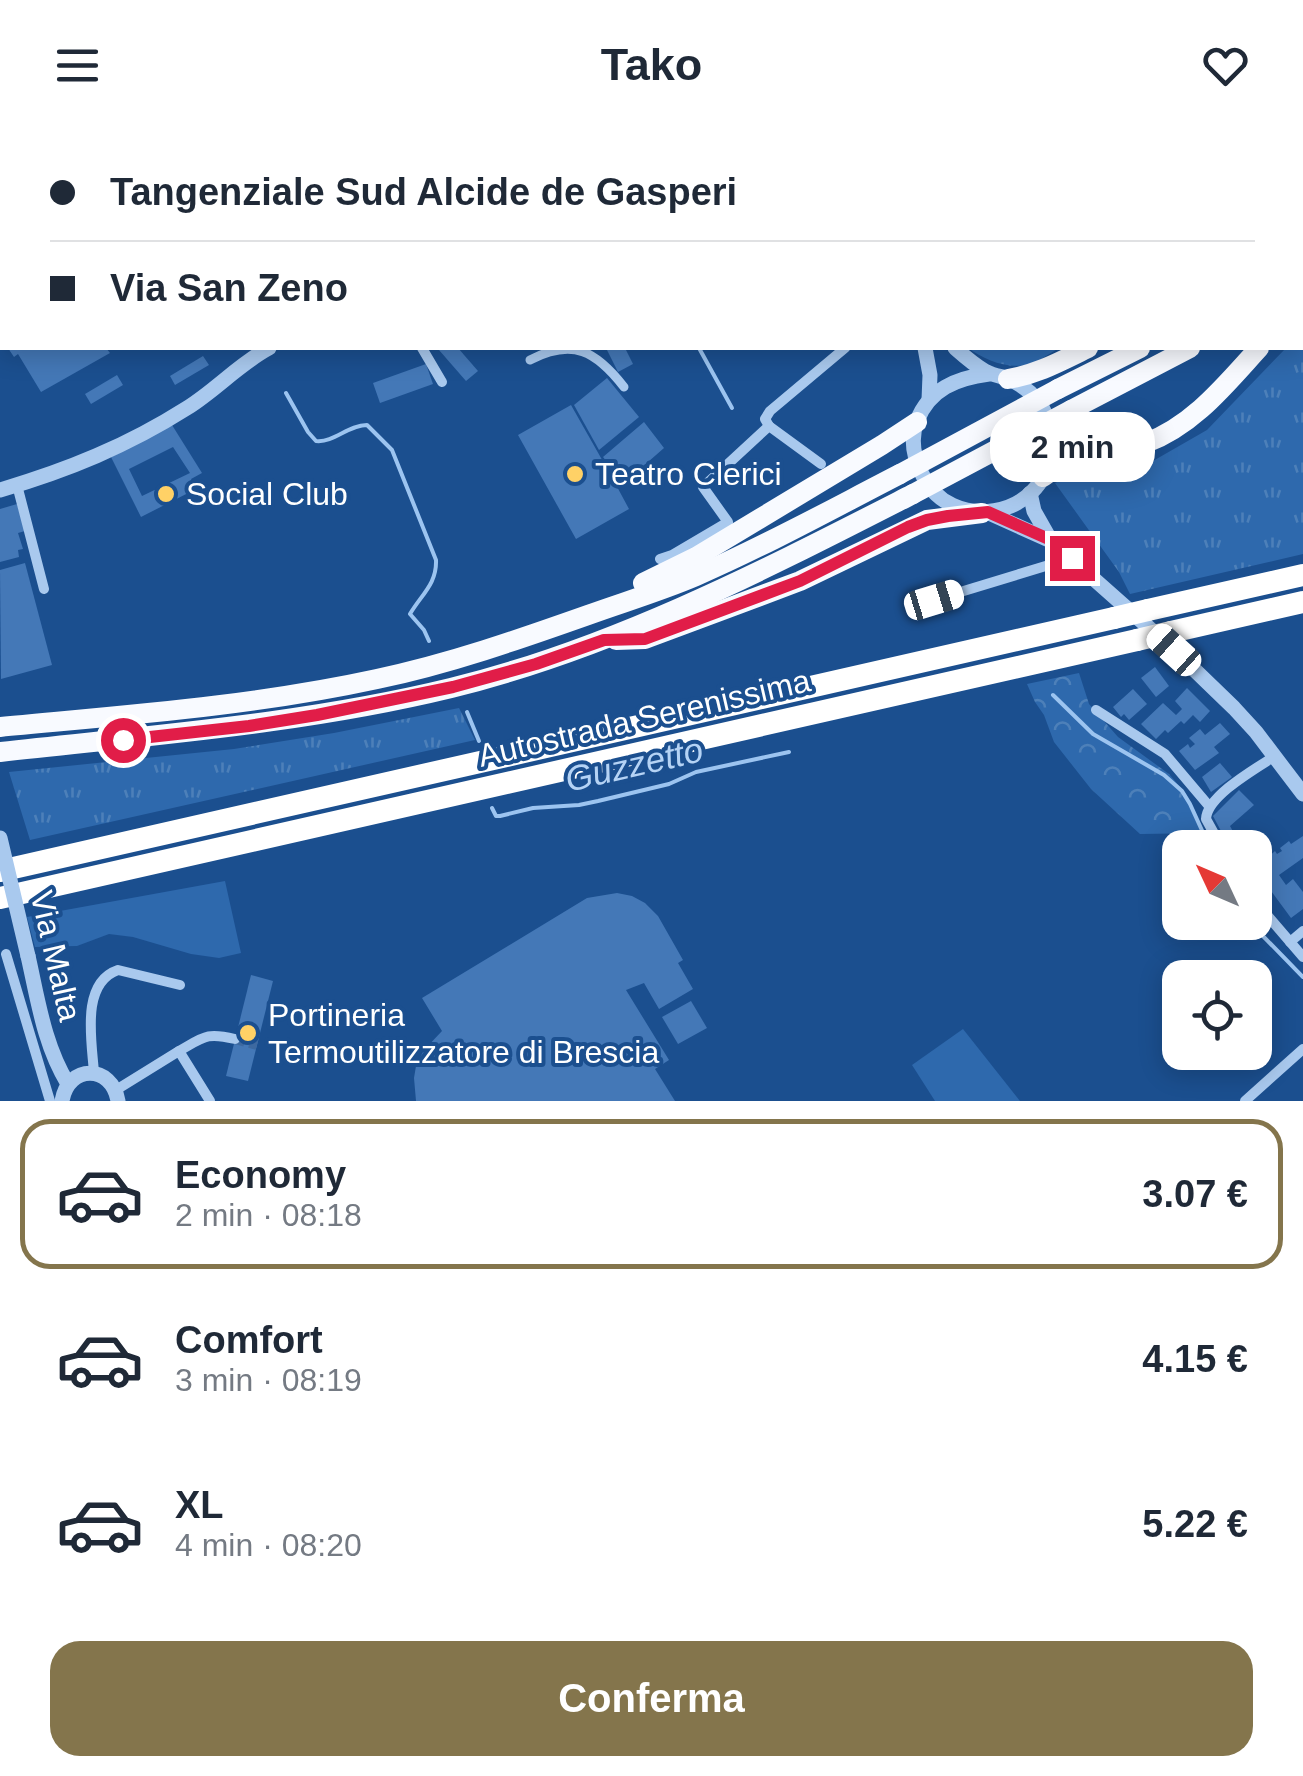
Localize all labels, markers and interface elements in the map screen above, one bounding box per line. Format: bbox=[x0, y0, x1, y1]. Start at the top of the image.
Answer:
icon: menu bbox=[50, 38, 105, 93]
icon: heart bbox=[1198, 38, 1253, 93]
text: Tako bbox=[601, 39, 702, 90]
text: Tangenziale Sud Alcide de Gasperi bbox=[110, 171, 737, 213]
text: Via San Zeno bbox=[110, 267, 348, 309]
callout: 2 min bbox=[990, 413, 1154, 483]
text: 2 min bbox=[1031, 429, 1114, 465]
place label: Teatro Clerici bbox=[595, 456, 782, 492]
marker: Teatro Clerici bbox=[564, 463, 586, 485]
place label: Social Club bbox=[186, 476, 348, 512]
marker: Social Club bbox=[155, 483, 177, 505]
route end bbox=[1050, 536, 1095, 581]
car bbox=[901, 577, 967, 623]
car bbox=[1142, 619, 1206, 681]
street label: Autostrada Serenissima bbox=[474, 662, 814, 774]
route start bbox=[101, 718, 146, 763]
water label: Guzzetto bbox=[561, 729, 707, 799]
north arrow bbox=[1162, 830, 1272, 940]
map controls bbox=[1162, 830, 1272, 1070]
street label: Via Malta bbox=[24, 887, 89, 1025]
button: locate bbox=[1162, 960, 1272, 1070]
place label: Portineria Termoutilizzatore di Brescia bbox=[268, 997, 659, 1070]
marker: Portineria Termoutilizzatore di Brescia bbox=[237, 1022, 259, 1044]
icon: car bbox=[55, 1149, 145, 1239]
text: Economy bbox=[175, 1154, 346, 1196]
text: 3.07 € bbox=[1142, 1173, 1248, 1215]
text: 2 min · 08:18 bbox=[175, 1197, 362, 1233]
icon: car bbox=[55, 1314, 145, 1404]
text: Comfort bbox=[175, 1319, 323, 1361]
text: 4.15 € bbox=[1142, 1338, 1248, 1380]
text: 3 min · 08:19 bbox=[175, 1362, 362, 1398]
icon: car bbox=[55, 1479, 145, 1569]
text: XL bbox=[175, 1484, 224, 1526]
text: 5.22 € bbox=[1142, 1503, 1248, 1545]
text: 4 min · 08:20 bbox=[175, 1527, 362, 1563]
button: Conferma bbox=[50, 1641, 1253, 1756]

